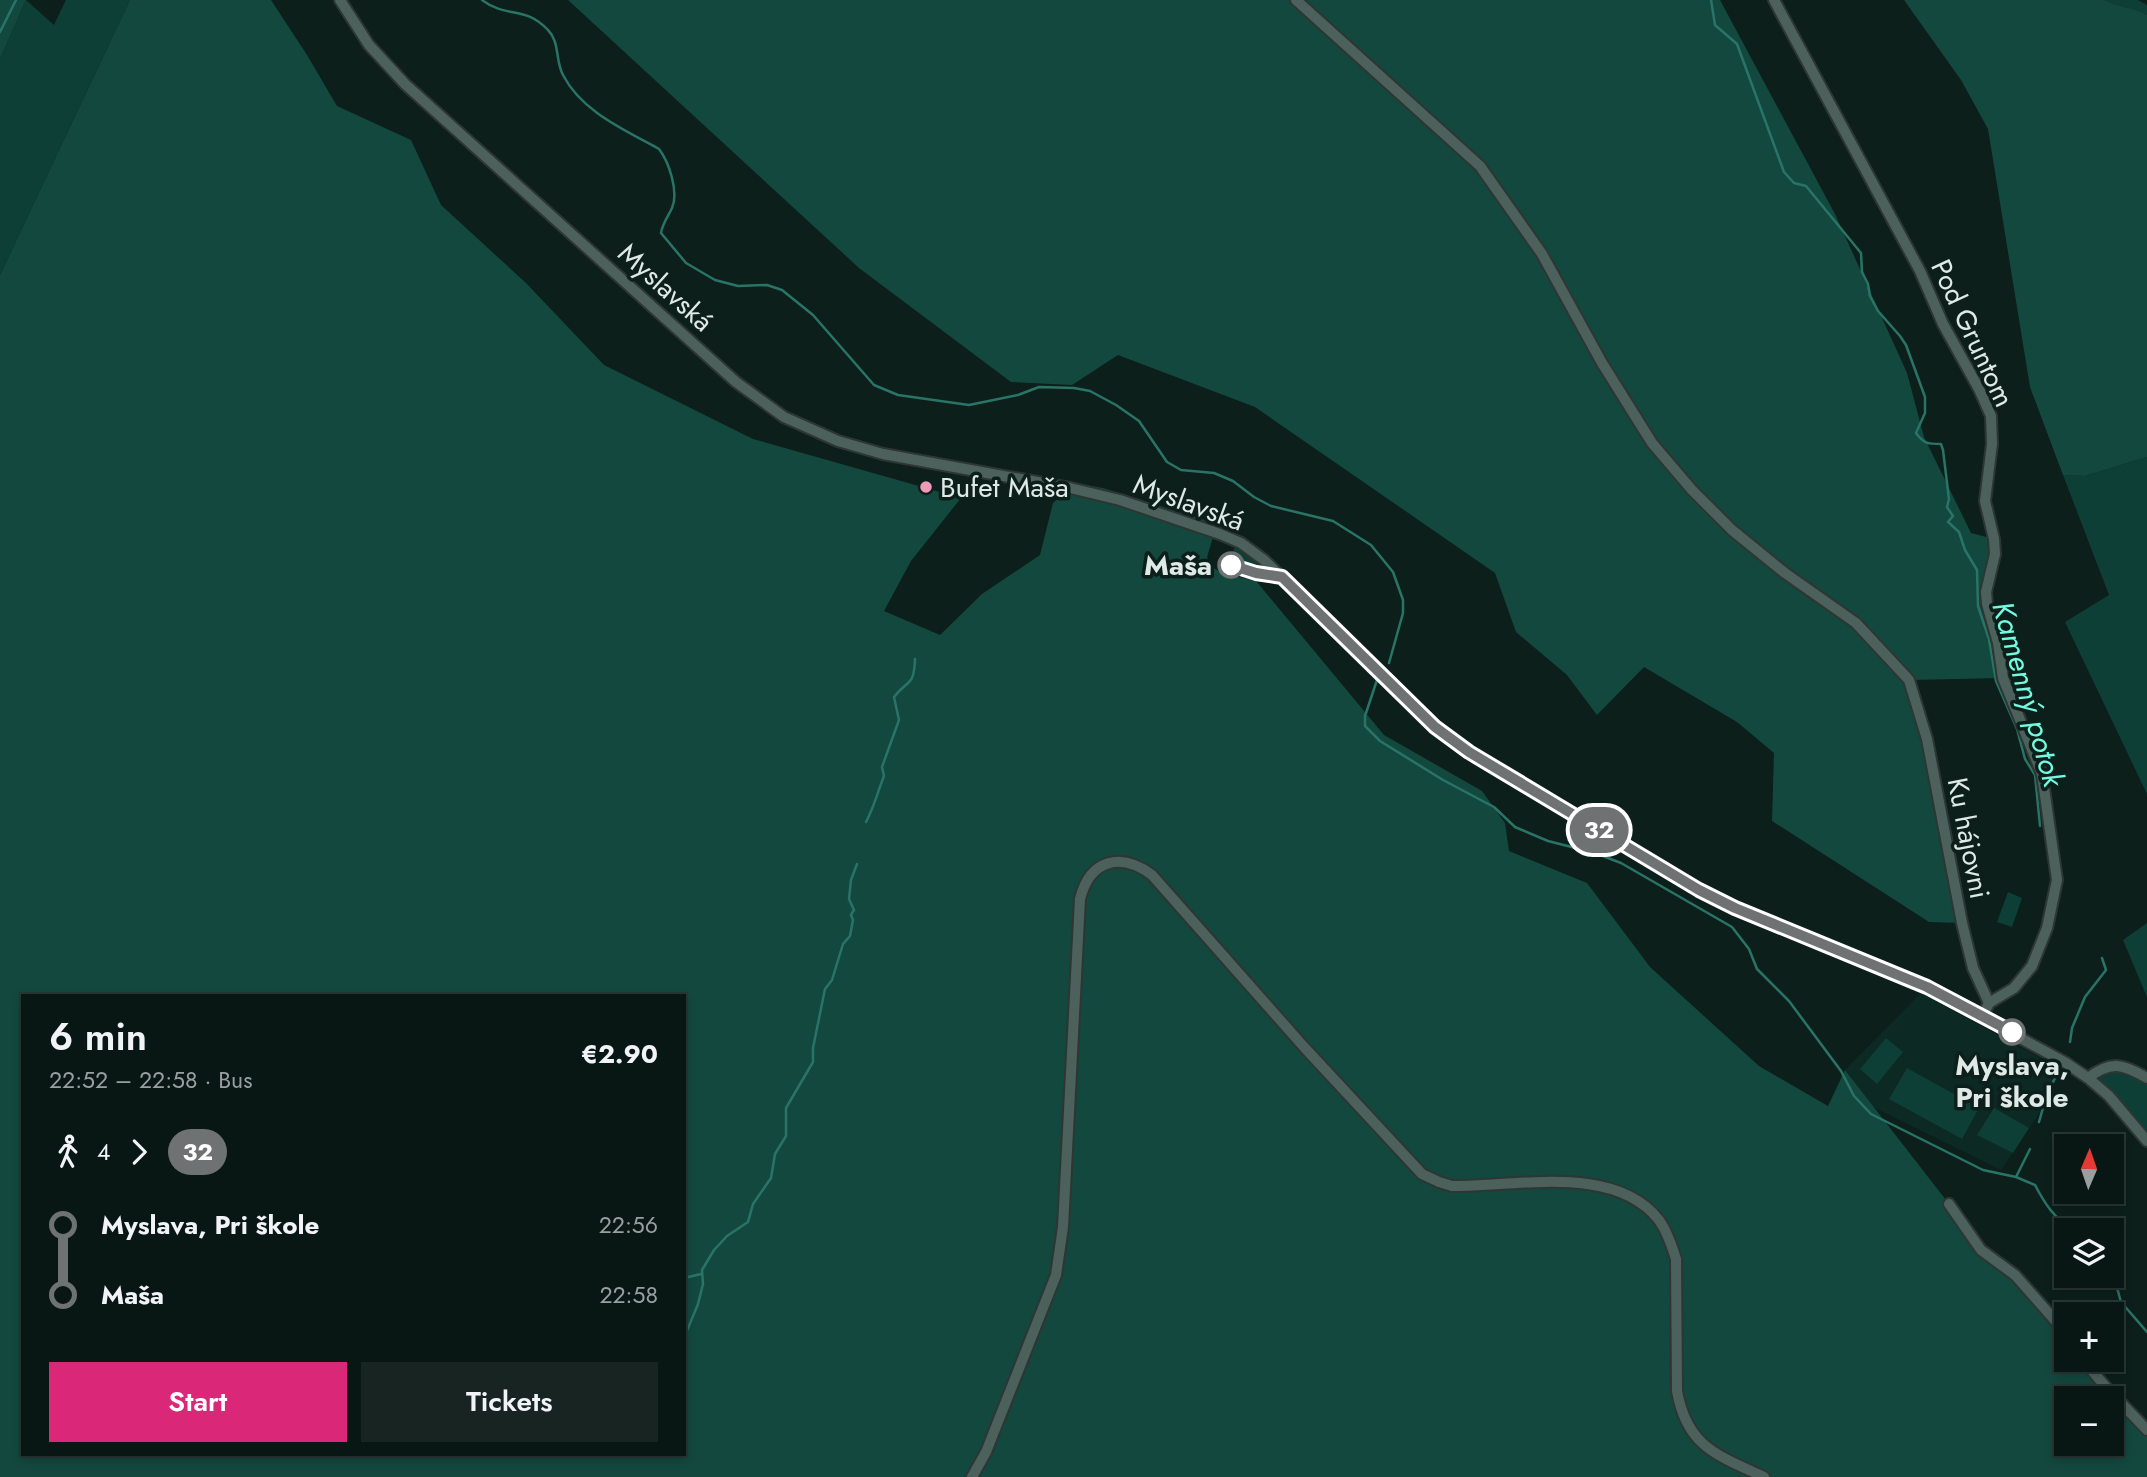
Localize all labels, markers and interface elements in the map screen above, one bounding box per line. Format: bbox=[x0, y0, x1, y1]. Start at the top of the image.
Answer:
street label: Myslavská bbox=[609, 233, 722, 341]
street label: Pod Gruntom bbox=[1920, 253, 2025, 414]
street label: Myslavská bbox=[1128, 463, 1250, 541]
place label: Bufet Maša bbox=[940, 467, 1069, 508]
marker: Bufet Maša bbox=[918, 479, 934, 495]
place label: Maša bbox=[1144, 545, 1212, 586]
marker: Maša bbox=[1218, 552, 1244, 578]
water label: Kamenný potok bbox=[1981, 596, 2076, 793]
street label: Ku hájovni bbox=[1937, 774, 2000, 902]
line badge: 32 bbox=[1568, 807, 1630, 853]
text: 32 bbox=[1584, 812, 1614, 847]
text: 6 min bbox=[49, 1009, 147, 1064]
marker: Myslava, Pri škole bbox=[1999, 1019, 2025, 1045]
text: €2.90 bbox=[581, 1035, 658, 1073]
place label: Myslava, Pri škole bbox=[1955, 1045, 2069, 1118]
text: 22:52 – 22:58 · Bus bbox=[49, 1063, 252, 1097]
icon: walk bbox=[49, 1133, 87, 1171]
icon: forward bbox=[120, 1133, 158, 1171]
text: 32 bbox=[182, 1134, 213, 1169]
north arrow bbox=[2054, 1134, 2124, 1204]
map controls bbox=[2054, 1134, 2124, 1456]
text: 4 bbox=[97, 1135, 110, 1169]
text: Myslava, Pri škole bbox=[101, 1206, 319, 1244]
text: 22:56 bbox=[599, 1208, 658, 1242]
button: layers bbox=[2054, 1218, 2124, 1288]
text: Maša bbox=[101, 1276, 164, 1314]
text: 22:58 bbox=[599, 1278, 658, 1312]
button: + bbox=[2054, 1302, 2124, 1372]
button: Start bbox=[49, 1362, 347, 1442]
button: Tickets bbox=[361, 1362, 658, 1442]
button: − bbox=[2054, 1386, 2124, 1456]

